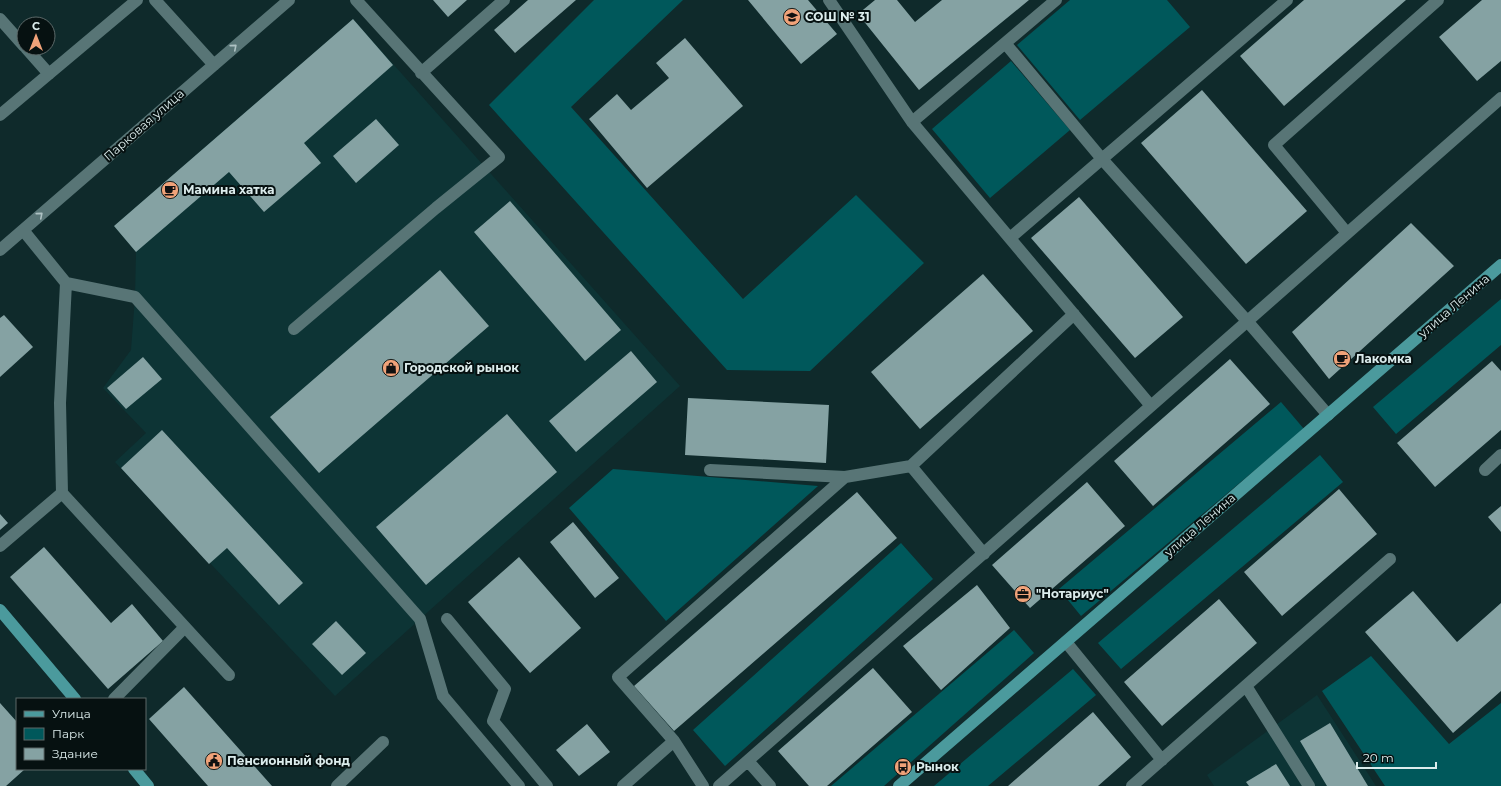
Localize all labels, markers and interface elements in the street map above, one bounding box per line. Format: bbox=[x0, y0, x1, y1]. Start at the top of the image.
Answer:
school or university icon: СОШ № 31 bbox=[782, 7, 802, 27]
place label: СОШ № 31 bbox=[805, 9, 870, 24]
north arrow bbox=[16, 16, 56, 56]
text: С bbox=[32, 19, 40, 33]
one-way arrow bbox=[229, 45, 236, 52]
street label: Парковая улица bbox=[100, 86, 187, 164]
cafe icon: Мамина хатка bbox=[160, 180, 180, 200]
place label: Мамина хатка bbox=[183, 182, 275, 197]
one-way arrow bbox=[35, 212, 43, 220]
street label: улица Ленина bbox=[1414, 271, 1492, 341]
cafe icon: Лакомка bbox=[1332, 349, 1352, 369]
place label: Лакомка bbox=[1355, 351, 1412, 366]
shop icon: Городской рынок bbox=[381, 358, 401, 378]
place label: Городской рынок bbox=[404, 360, 519, 375]
street label: улица Ленина bbox=[1160, 490, 1238, 560]
office icon: "Нотариус" bbox=[1013, 584, 1033, 604]
place label: "Нотариус" bbox=[1036, 586, 1109, 601]
legend bbox=[16, 698, 146, 770]
text: Улица bbox=[52, 706, 91, 721]
text: Парк bbox=[52, 726, 84, 741]
scale bar bbox=[1357, 744, 1436, 770]
text: Здание bbox=[52, 746, 98, 761]
text: 20 m bbox=[1363, 750, 1394, 765]
public building icon: Пенсионный фонд bbox=[204, 751, 224, 771]
place label: Пенсионный фонд bbox=[227, 753, 351, 768]
bus stop icon: Рынок bbox=[893, 757, 913, 777]
place label: Рынок bbox=[916, 759, 959, 774]

